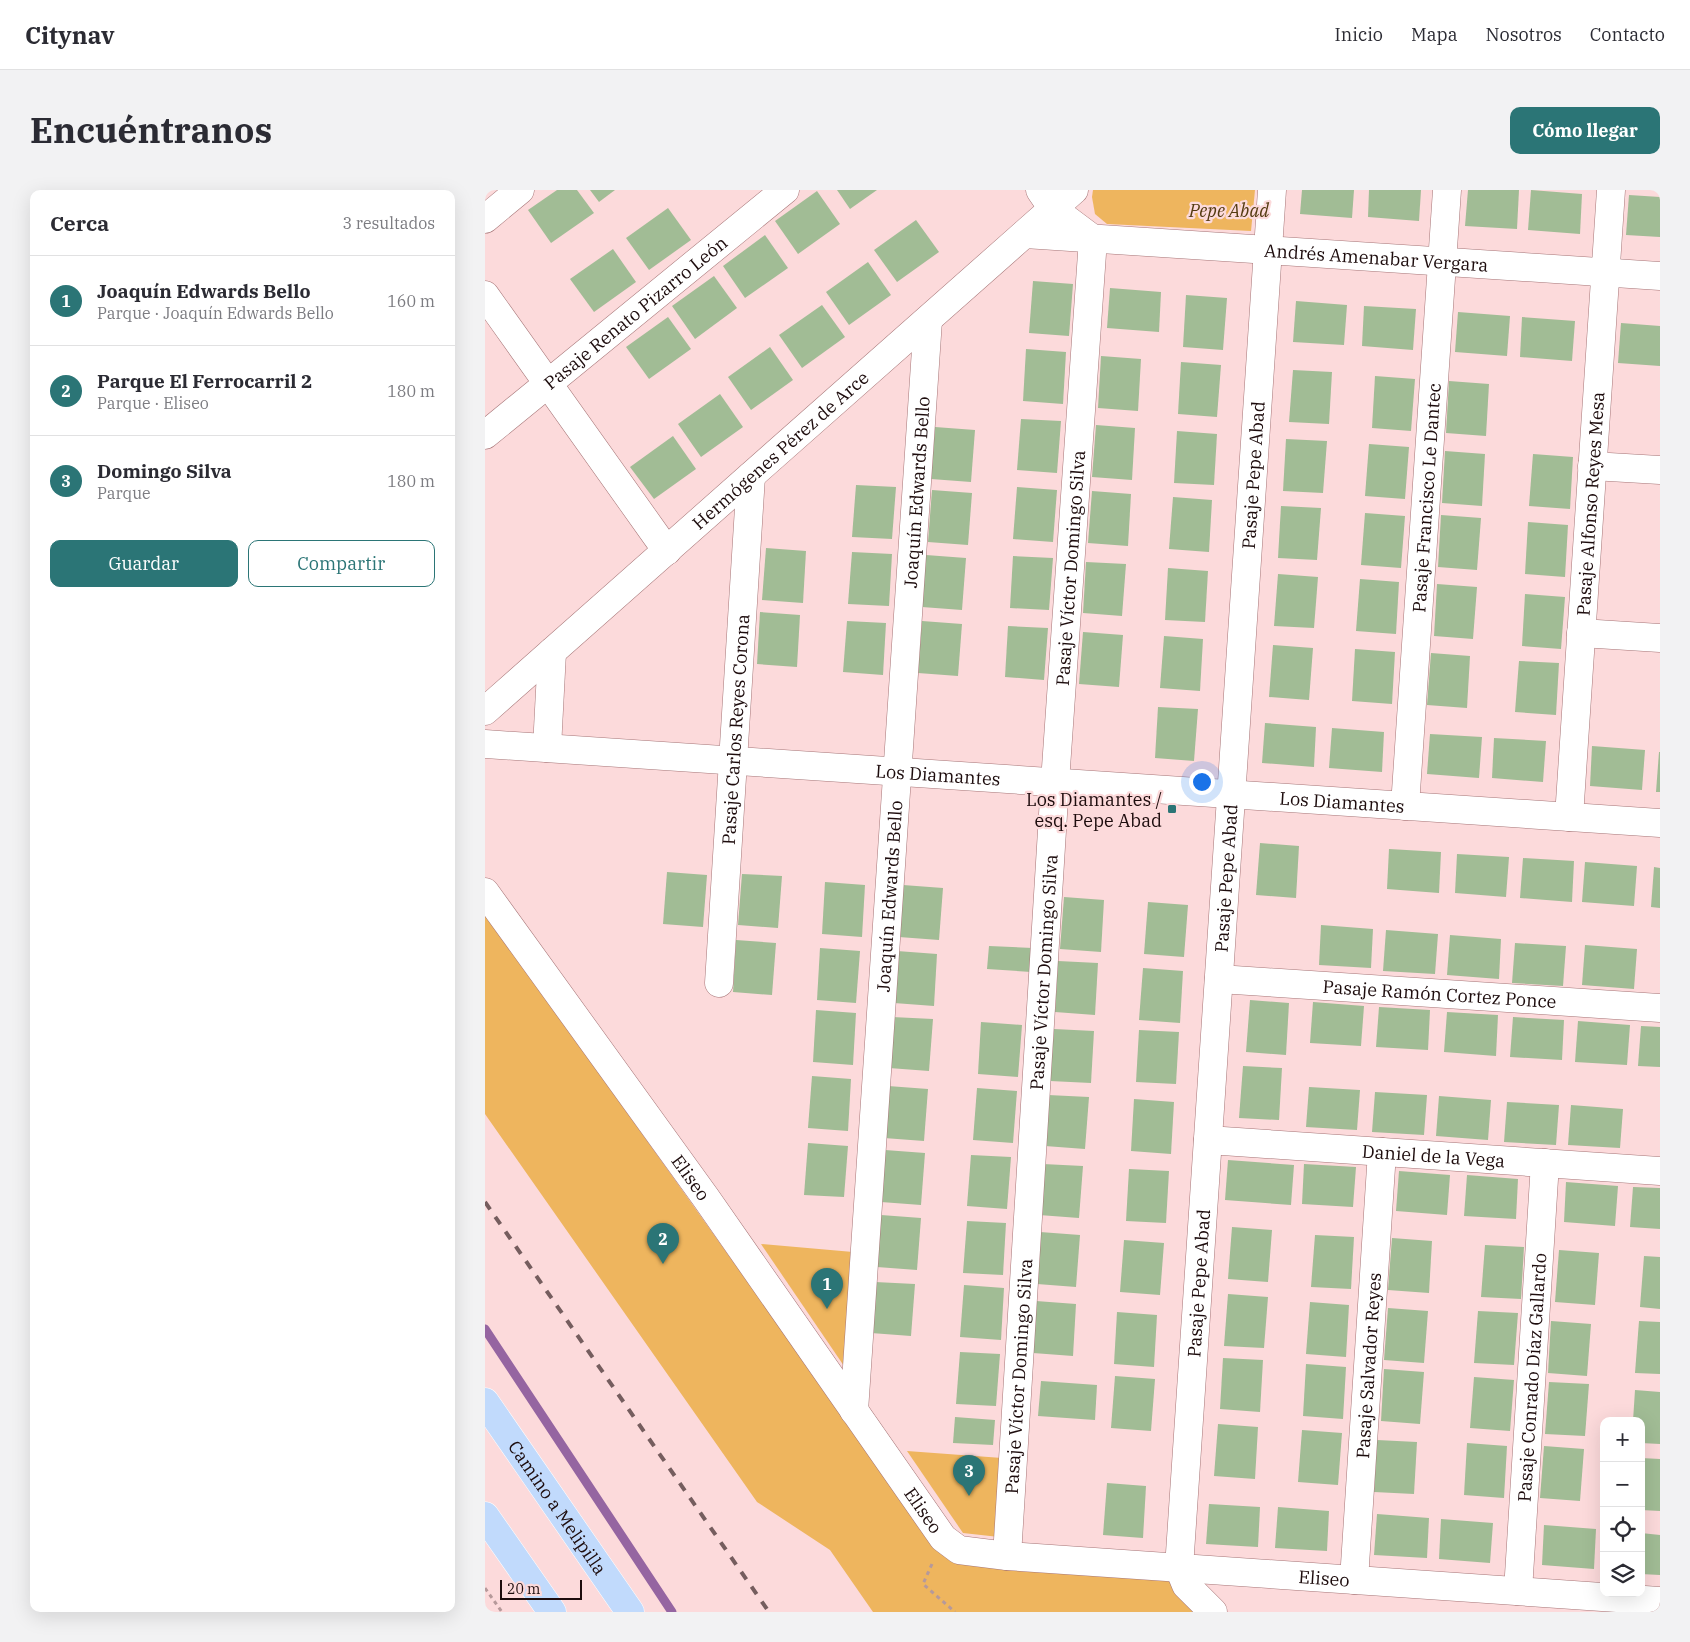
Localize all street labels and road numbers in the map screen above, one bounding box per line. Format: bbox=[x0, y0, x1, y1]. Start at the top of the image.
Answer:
street label: Pasaje Renato Pizarro León bbox=[539, 231, 732, 394]
street label: Andrés Amenabar Vergara bbox=[1263, 238, 1489, 276]
street label: Hermógenes Pérez de Arce bbox=[687, 366, 873, 534]
street label: Pasaje Francisco Le Dantec bbox=[1407, 382, 1445, 613]
street label: Pasaje Alfonso Reyes Mesa bbox=[1571, 391, 1609, 617]
street label: Joaquín Edwards Bello bbox=[898, 395, 934, 589]
street label: Pasaje Pepe Abad bbox=[1236, 400, 1269, 550]
street label: Pasaje Víctor Domingo Silva bbox=[1050, 449, 1090, 687]
street label: Pasaje Carlos Reyes Corona bbox=[716, 613, 754, 846]
street label: Los Diamantes bbox=[875, 759, 1001, 790]
street label: Los Diamantes bbox=[1279, 786, 1405, 817]
street label: Joaquín Edwards Bello bbox=[871, 800, 907, 993]
street label: Pasaje Pepe Abad bbox=[1209, 803, 1242, 953]
street label: Pasaje Víctor Domingo Silva bbox=[1024, 853, 1062, 1091]
street label: Pasaje Ramón Cortez Ponce bbox=[1322, 974, 1557, 1013]
street label: Daniel de la Vega bbox=[1361, 1139, 1506, 1172]
street label: Eliseo bbox=[667, 1150, 715, 1205]
street label: Pasaje Pepe Abad bbox=[1182, 1208, 1215, 1358]
street label: Pasaje Conrado Díaz Gallardo bbox=[1512, 1252, 1551, 1503]
street label: Pasaje Víctor Domingo Silva bbox=[999, 1258, 1037, 1495]
street label: Pasaje Salvador Reyes bbox=[1350, 1272, 1386, 1459]
street label: Camino a Melipilla bbox=[503, 1436, 612, 1579]
street label: Eliseo bbox=[900, 1483, 948, 1538]
street label: Eliseo bbox=[1298, 1565, 1350, 1591]

